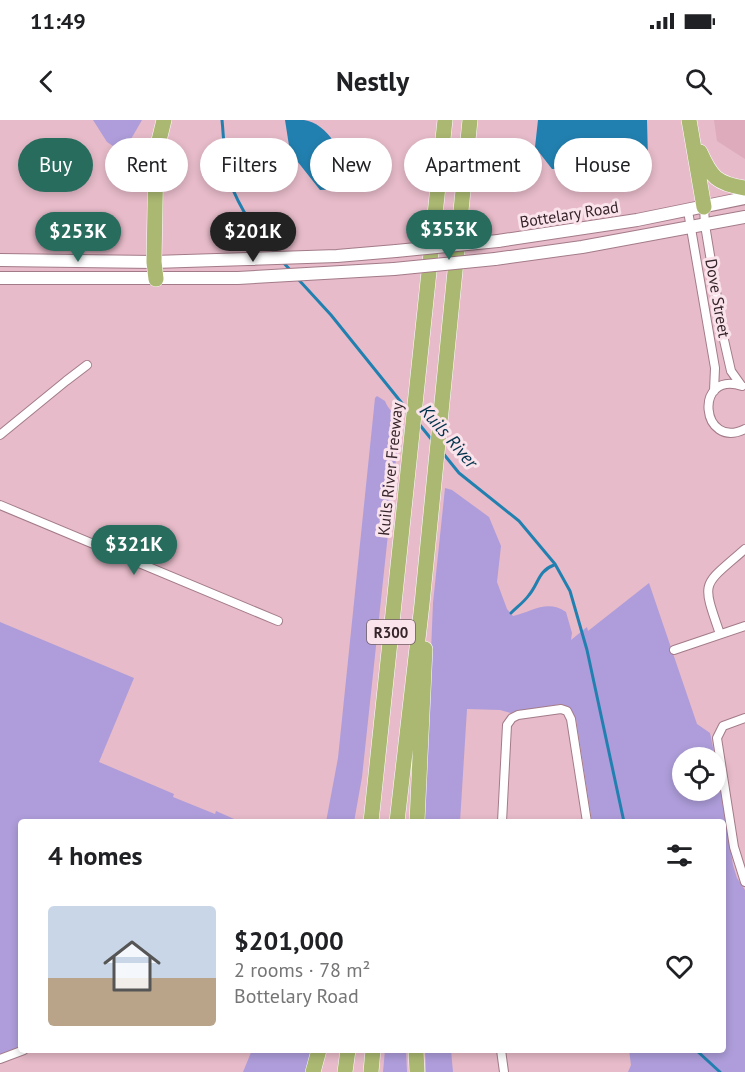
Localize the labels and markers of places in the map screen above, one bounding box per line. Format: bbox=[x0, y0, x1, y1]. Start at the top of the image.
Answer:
pin: $353K bbox=[407, 210, 491, 261]
pin: $253K bbox=[36, 212, 120, 263]
pin: $201K bbox=[211, 212, 295, 263]
pin: $321K bbox=[92, 525, 176, 576]

